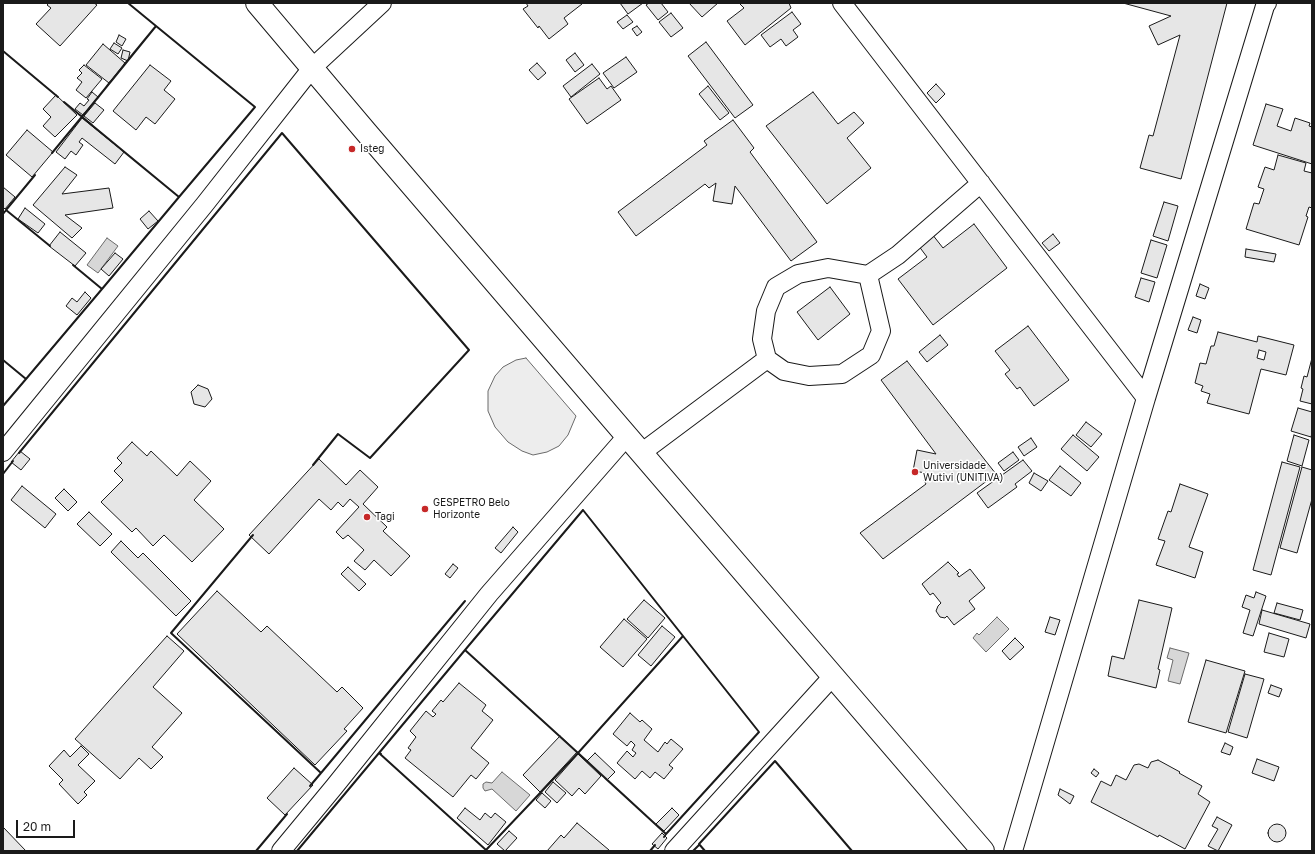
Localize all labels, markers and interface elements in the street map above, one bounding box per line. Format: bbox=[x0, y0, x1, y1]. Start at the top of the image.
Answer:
place label: Isteg bbox=[360, 143, 384, 155]
marker: Isteg bbox=[347, 144, 357, 154]
place label: Universidade Wutivi (UNITIVA) bbox=[923, 460, 1003, 484]
marker: Universidade Wutivi (UNITIVA) bbox=[910, 467, 920, 477]
place label: GESPETRO Belo Horizonte bbox=[433, 497, 510, 520]
marker: GESPETRO Belo Horizonte bbox=[420, 504, 430, 514]
place label: Tagi bbox=[375, 511, 395, 523]
marker: Tagi bbox=[362, 512, 372, 522]
scale bar bbox=[18, 812, 77, 838]
text: 20 m bbox=[23, 819, 51, 834]

